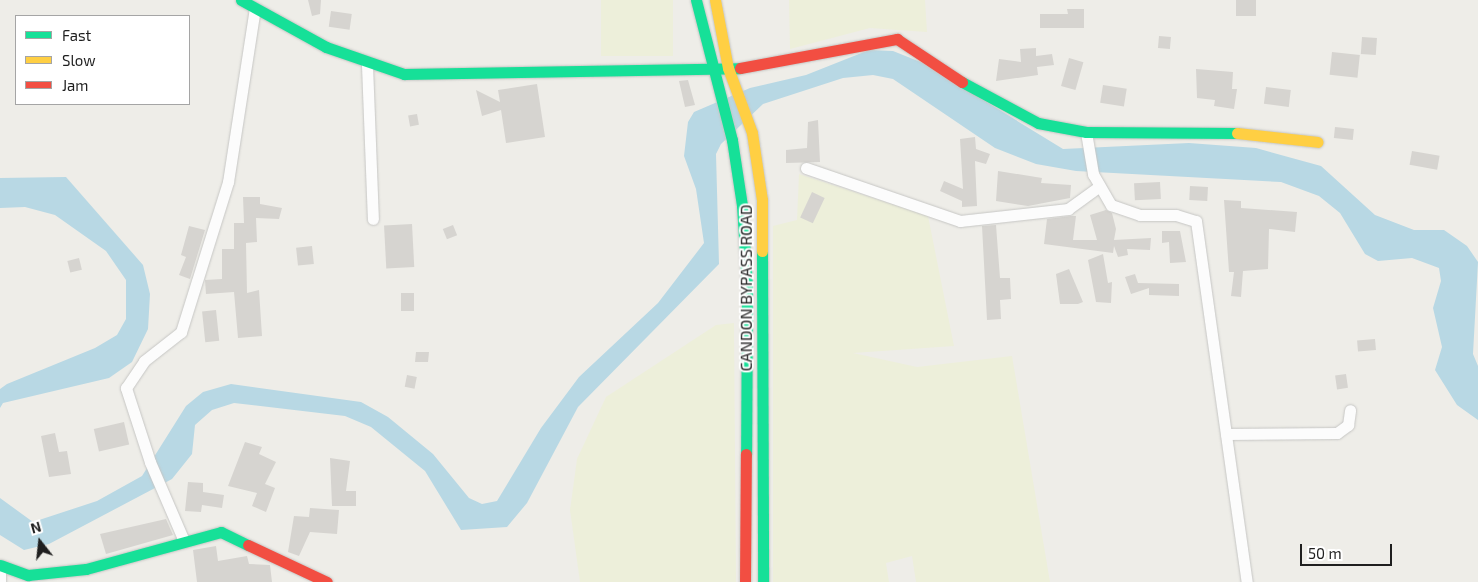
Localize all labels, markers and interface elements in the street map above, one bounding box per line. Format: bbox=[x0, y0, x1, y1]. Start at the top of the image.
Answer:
legend bbox=[15, 15, 190, 105]
text: Fast bbox=[62, 26, 91, 44]
text: Slow bbox=[62, 51, 96, 69]
text: Jam bbox=[62, 76, 88, 94]
street label: CANDON BYPASS ROAD bbox=[736, 205, 756, 371]
north arrow bbox=[15, 517, 65, 567]
text: N bbox=[29, 518, 43, 537]
scale bar bbox=[1303, 534, 1396, 566]
text: 50 m bbox=[1308, 544, 1342, 562]

